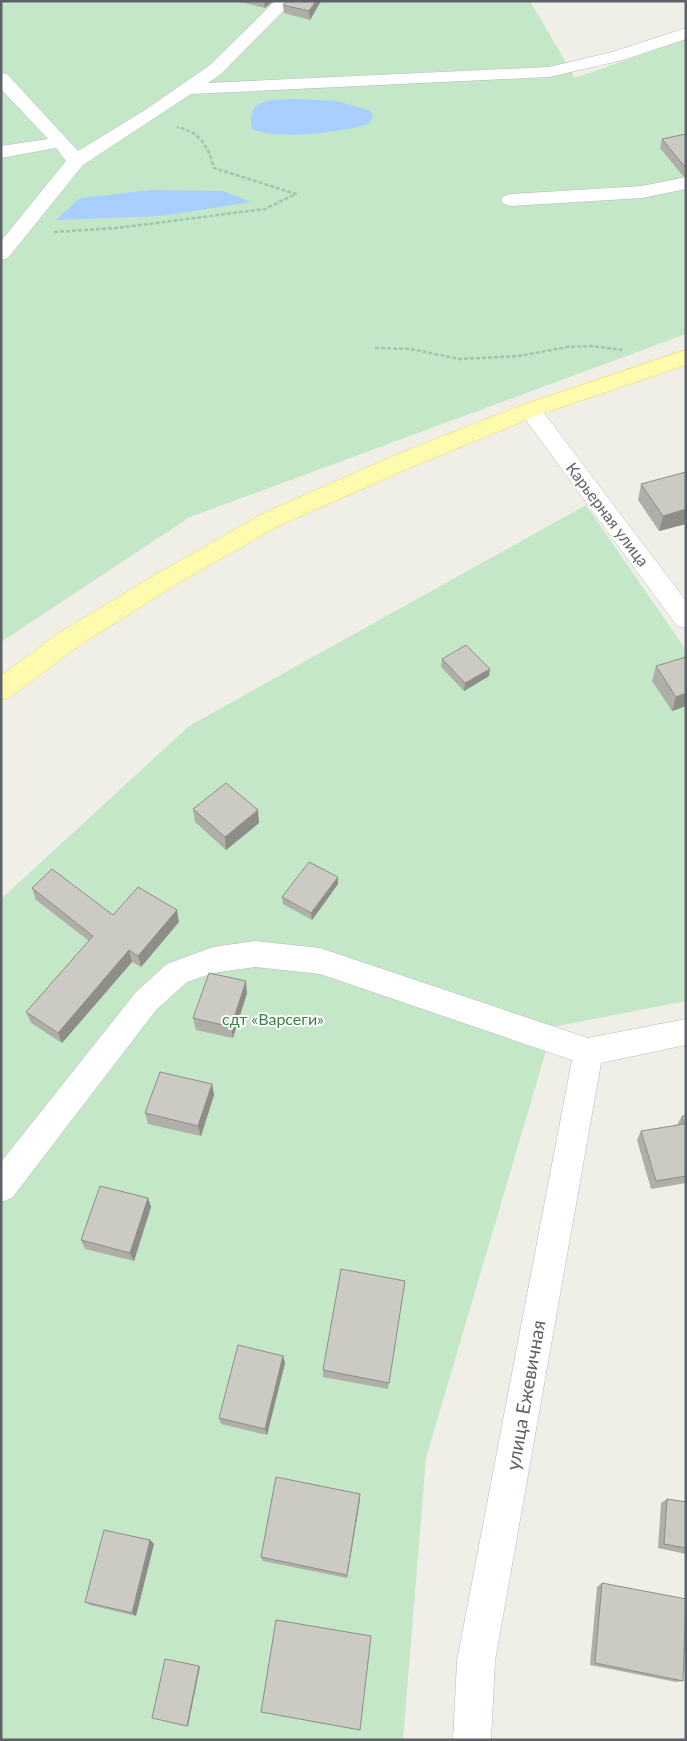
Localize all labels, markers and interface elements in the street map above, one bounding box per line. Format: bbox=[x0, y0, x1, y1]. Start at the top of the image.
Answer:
street label: Карьерная улица bbox=[563, 458, 653, 570]
park label: сдт «Варсеги» bbox=[222, 1009, 324, 1028]
street label: улица Ежевичная bbox=[500, 1318, 550, 1472]

